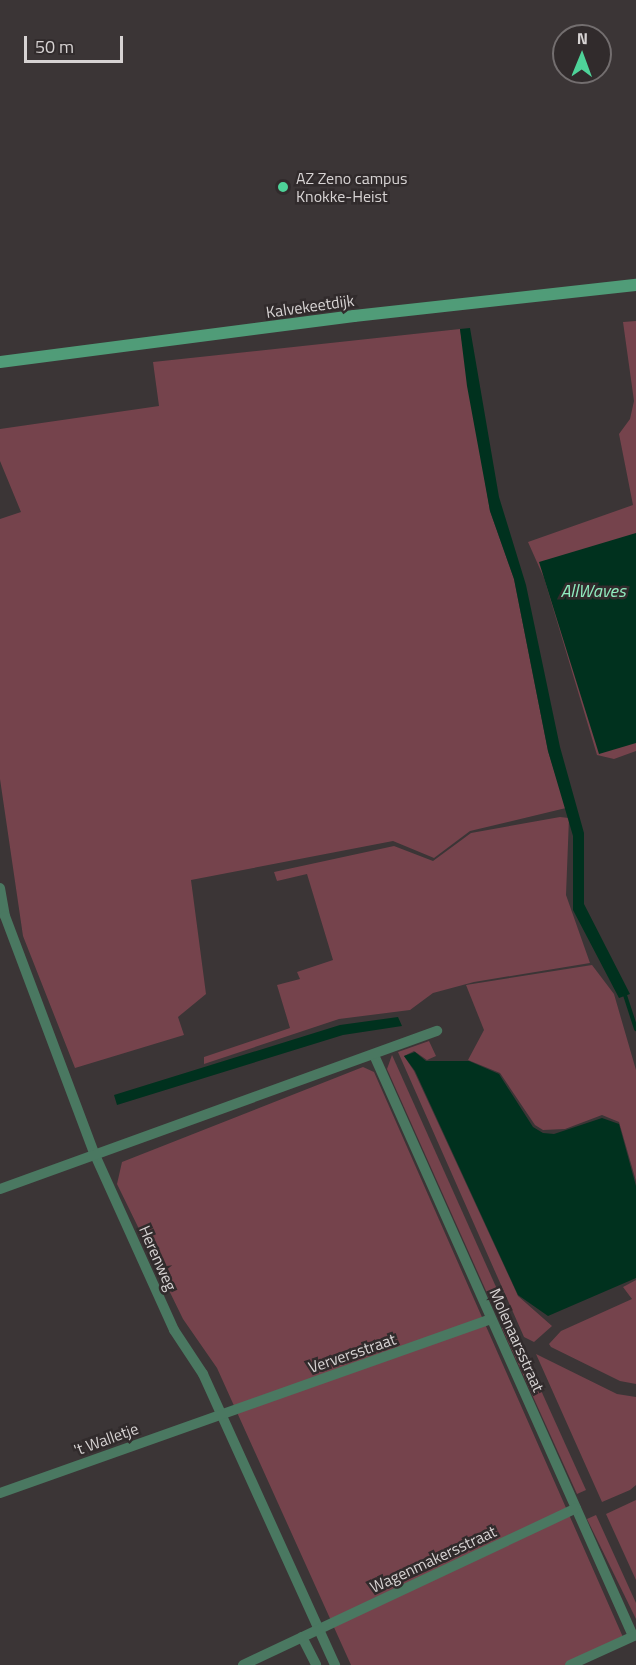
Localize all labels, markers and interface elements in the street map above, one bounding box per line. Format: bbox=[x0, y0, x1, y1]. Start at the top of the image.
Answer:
scale bar bbox=[27, 24, 126, 62]
north arrow bbox=[552, 24, 612, 84]
text: N bbox=[577, 26, 588, 50]
text: 50 m bbox=[35, 33, 74, 60]
place label: AZ Zeno campus Knokke-Heist bbox=[296, 168, 407, 206]
marker: AZ Zeno campus Knokke-Heist bbox=[274, 178, 292, 196]
street label: Kalvekeetdijk bbox=[265, 290, 355, 322]
water label: AllWaves bbox=[560, 580, 626, 602]
street label: Herenweg bbox=[135, 1222, 181, 1294]
street label: Molenaarsstraat bbox=[486, 1285, 548, 1395]
street label: Verversstraat bbox=[306, 1329, 398, 1377]
street label: 't Walletje bbox=[71, 1419, 141, 1459]
street label: Wagenmakersstraat bbox=[367, 1521, 499, 1597]

